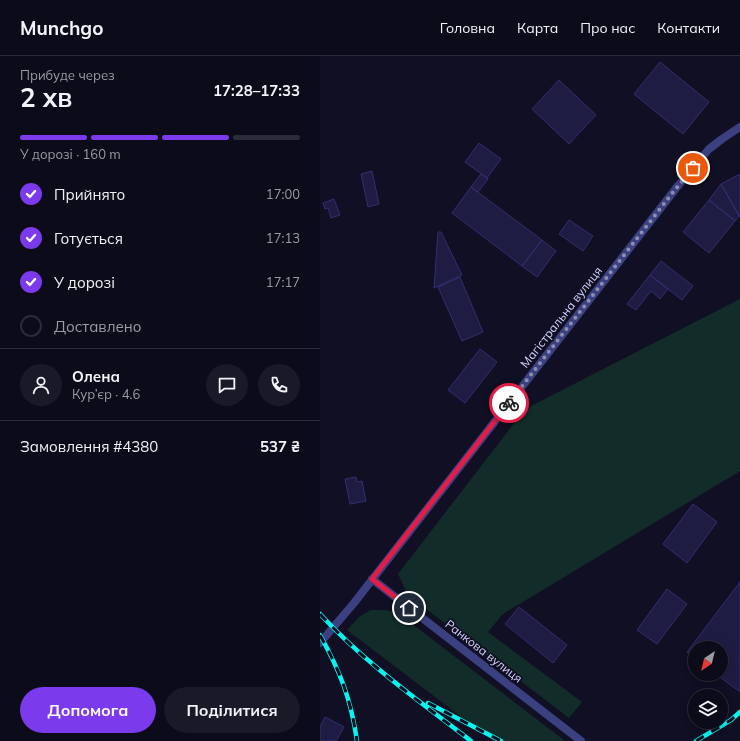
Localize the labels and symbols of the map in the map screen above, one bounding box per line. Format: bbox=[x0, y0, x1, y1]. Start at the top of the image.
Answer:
pin bbox=[676, 151, 710, 185]
street label: Магістральна вулиця bbox=[517, 263, 605, 371]
courier bbox=[489, 383, 529, 423]
pin bbox=[392, 591, 426, 625]
street label: Ранкова вулиця bbox=[442, 616, 526, 686]
north arrow bbox=[688, 641, 728, 681]

